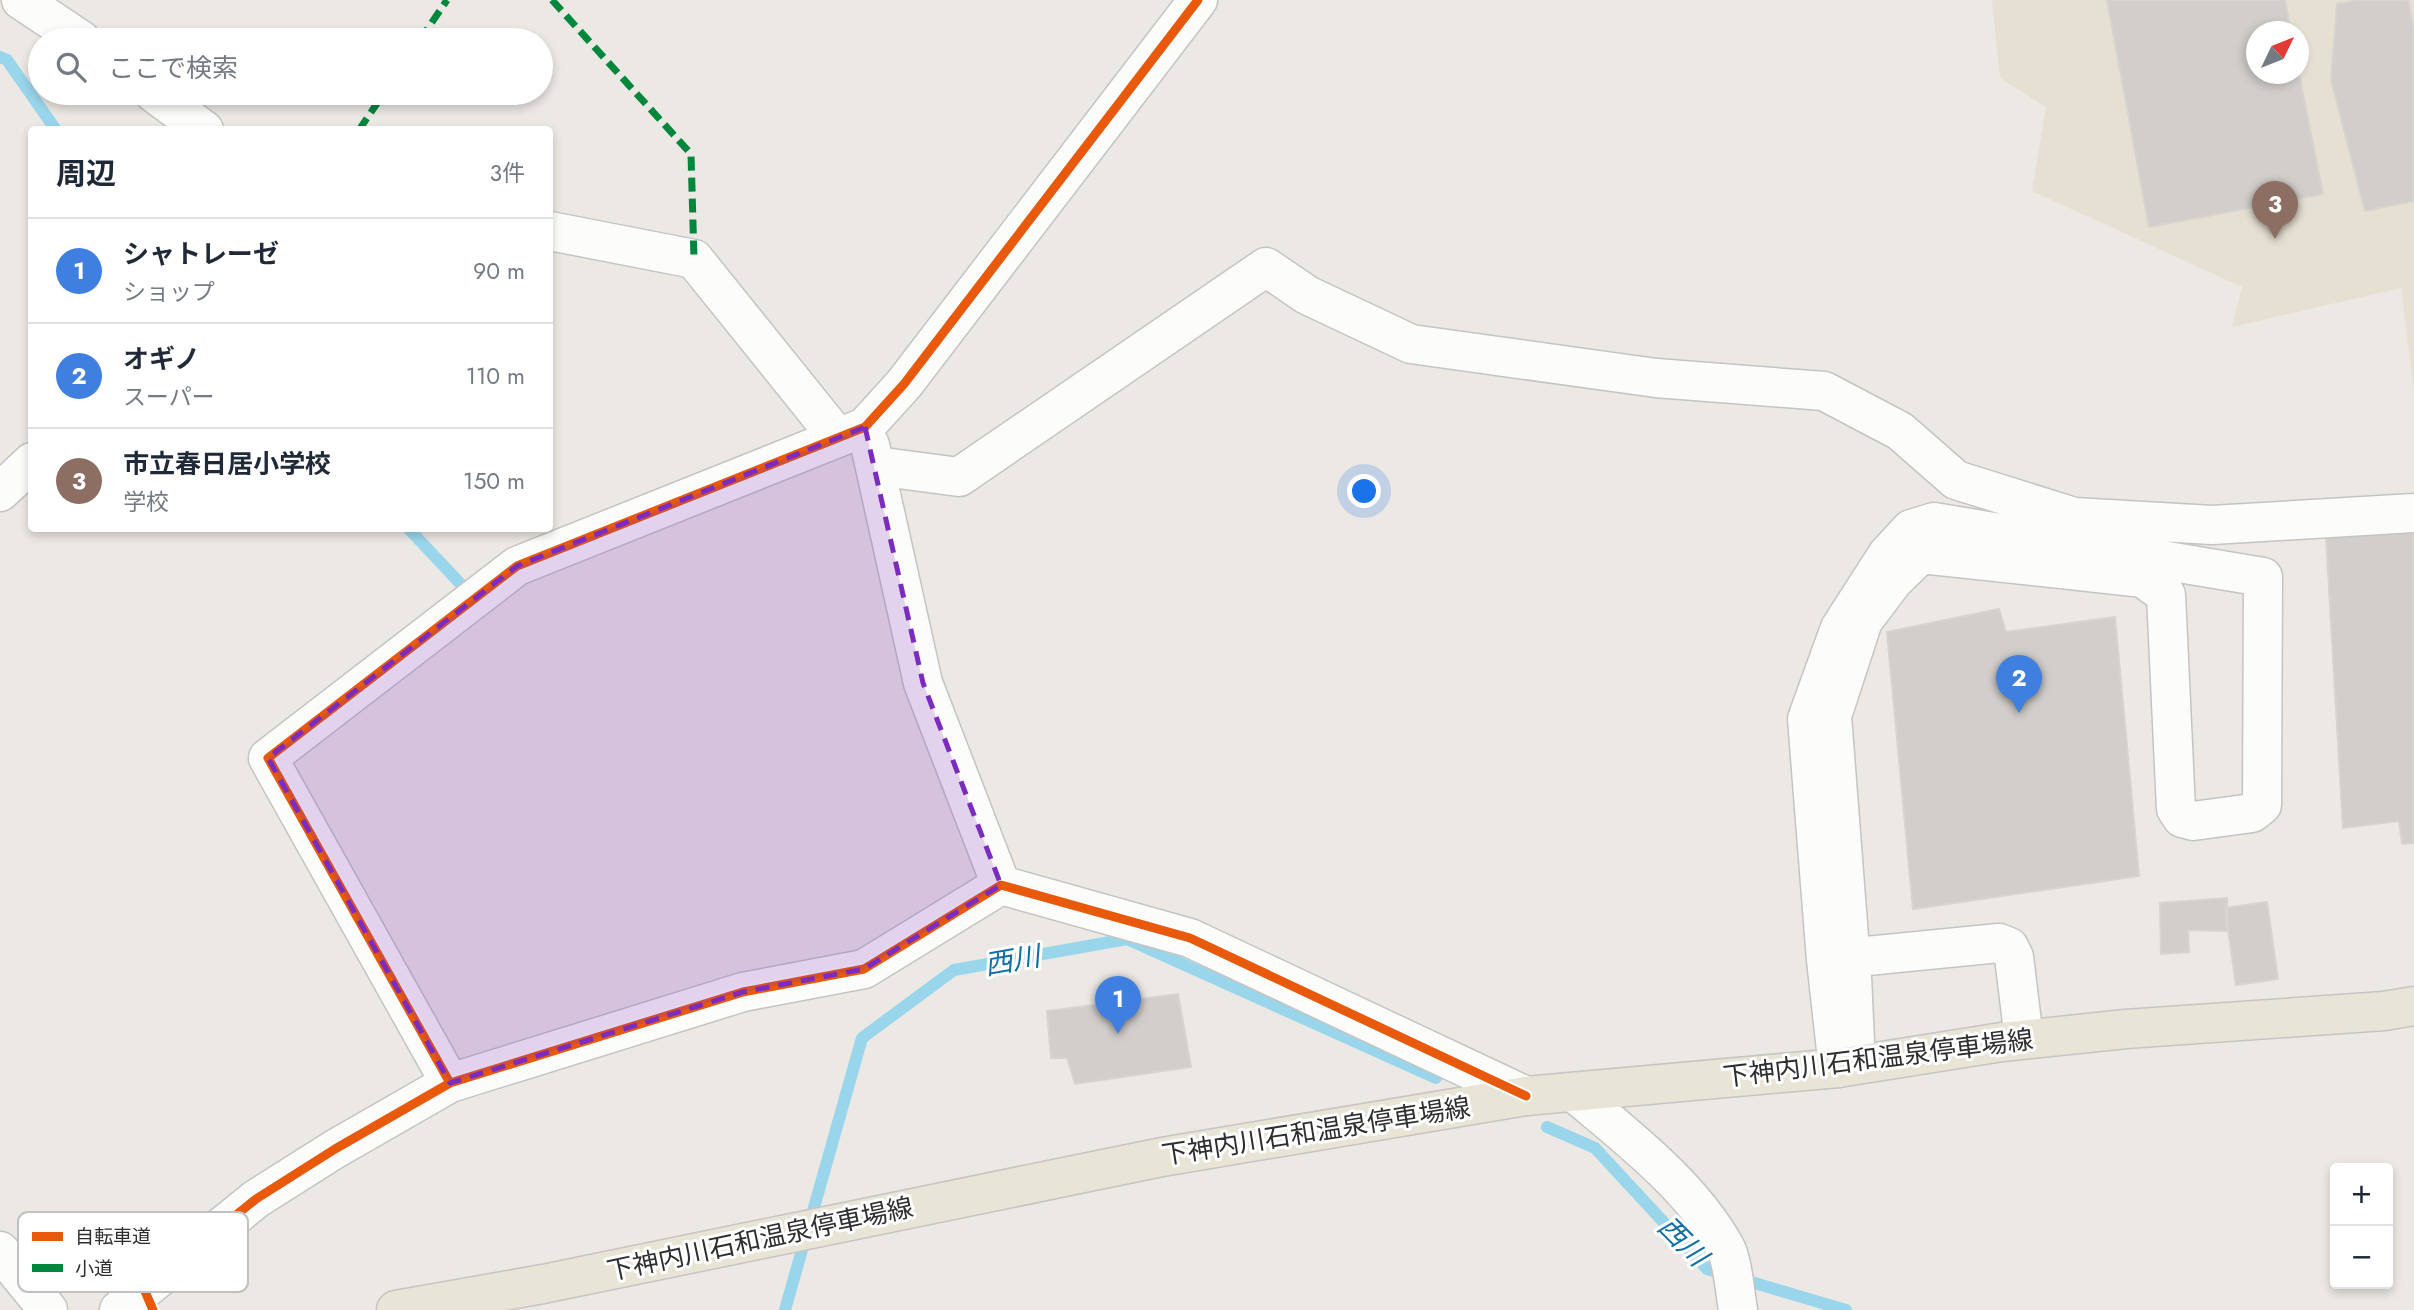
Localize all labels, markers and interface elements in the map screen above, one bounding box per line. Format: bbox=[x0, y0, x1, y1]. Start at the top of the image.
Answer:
north arrow bbox=[2246, 21, 2309, 84]
search box bbox=[28, 28, 553, 105]
icon: search bbox=[52, 48, 90, 86]
text: ここで検索 bbox=[108, 49, 238, 87]
text: 周辺 bbox=[56, 152, 116, 195]
text: 3件 bbox=[489, 156, 525, 190]
pin: 3 bbox=[2252, 181, 2298, 239]
text: シャトレーゼ bbox=[123, 235, 279, 273]
text: 1 bbox=[73, 254, 85, 288]
text: 90 m bbox=[473, 254, 525, 288]
text: ショップ bbox=[123, 275, 215, 309]
text: オギノ bbox=[123, 340, 200, 378]
text: 2 bbox=[71, 359, 87, 393]
text: 110 m bbox=[466, 359, 525, 393]
text: スーパー bbox=[123, 380, 215, 414]
text: 市立春日居小学校 bbox=[123, 445, 331, 483]
text: 3 bbox=[72, 464, 86, 498]
text: 150 m bbox=[463, 464, 525, 498]
your location bbox=[1347, 474, 1381, 508]
text: 学校 bbox=[123, 485, 169, 519]
pin: 2 bbox=[1996, 655, 2042, 713]
water label: 西川 bbox=[981, 935, 1046, 986]
pin: 1 bbox=[1095, 976, 1141, 1034]
street label: 下神内川石和温泉停車場線 bbox=[1721, 1020, 2035, 1096]
street label: 下神内川石和温泉停車場線 bbox=[1159, 1088, 1473, 1174]
map controls bbox=[2330, 1163, 2393, 1289]
button: + bbox=[2330, 1163, 2393, 1226]
street label: 下神内川石和温泉停車場線 bbox=[603, 1188, 917, 1290]
water label: 西川 bbox=[1648, 1207, 1719, 1278]
legend bbox=[18, 1212, 248, 1292]
text: 自転車道 bbox=[75, 1223, 151, 1250]
button: − bbox=[2330, 1226, 2393, 1289]
text: 小道 bbox=[75, 1255, 113, 1282]

